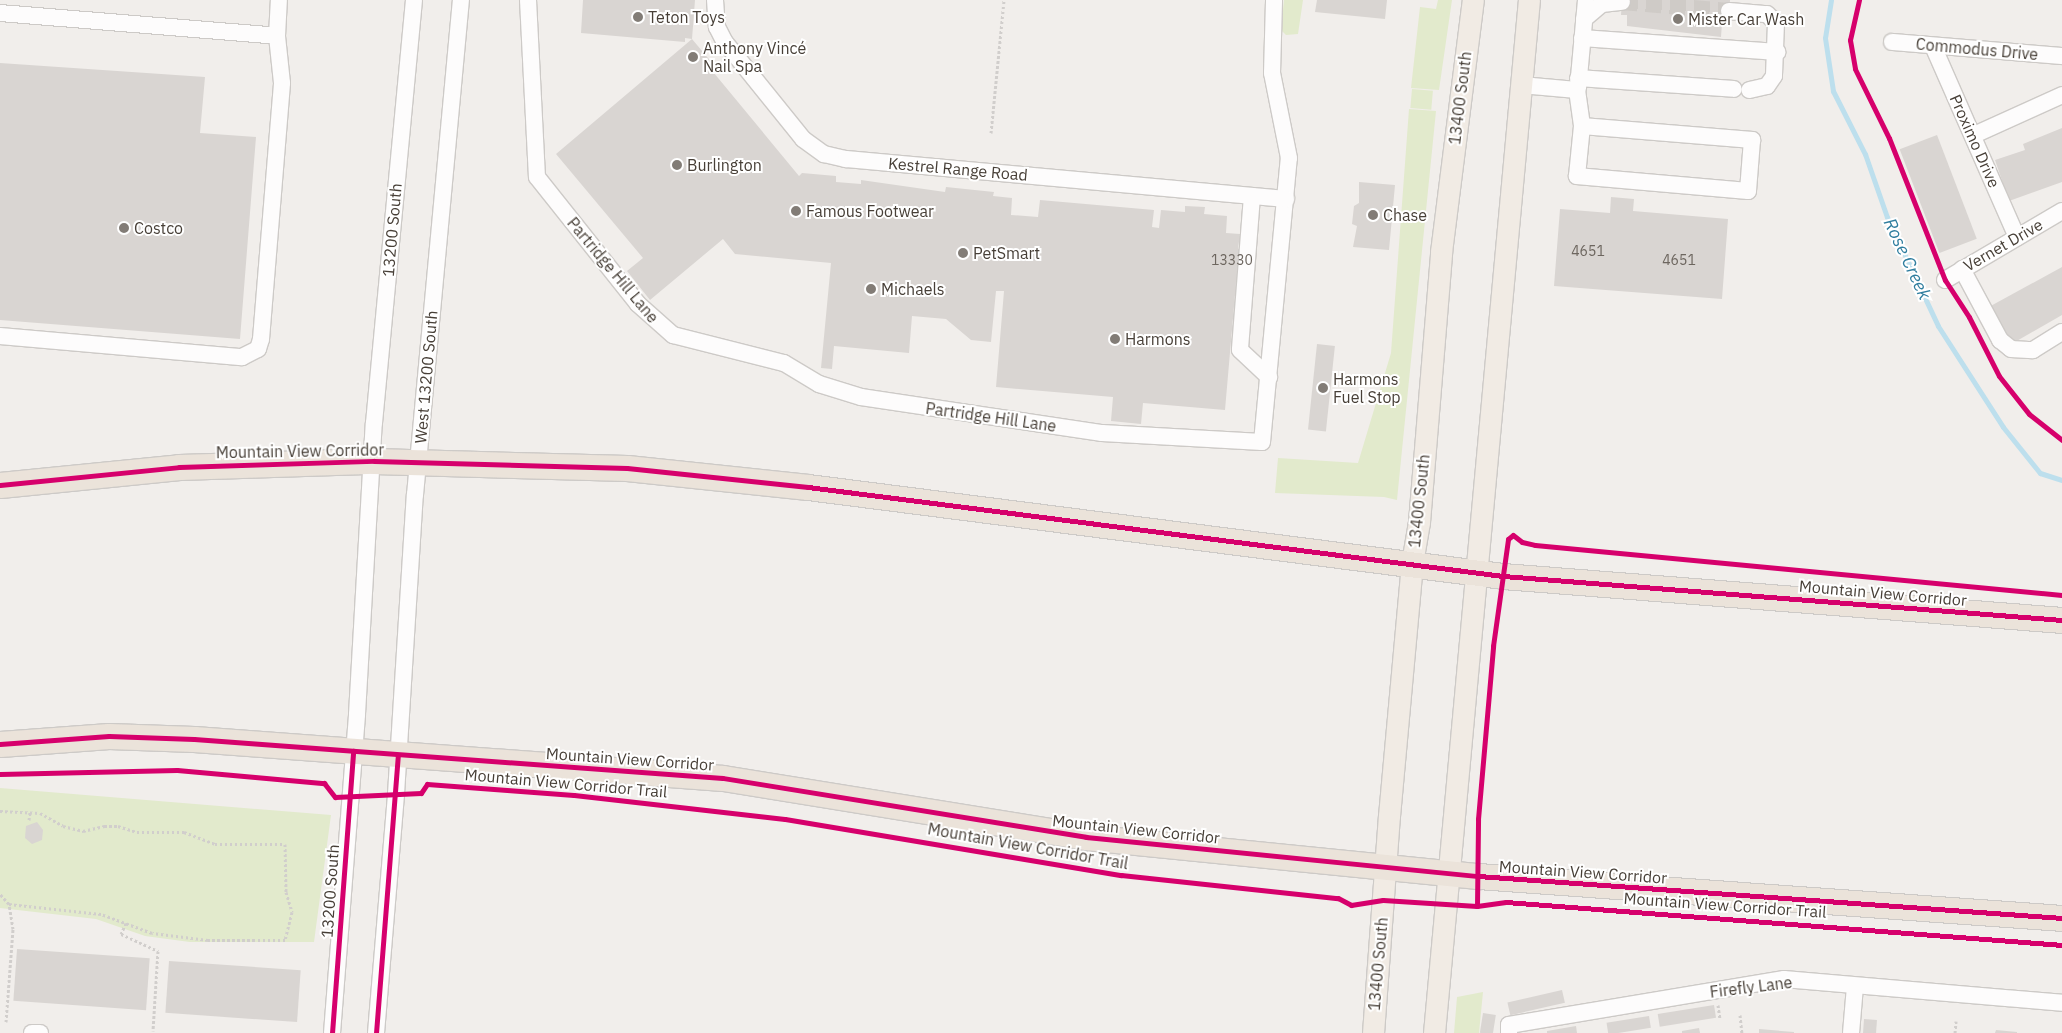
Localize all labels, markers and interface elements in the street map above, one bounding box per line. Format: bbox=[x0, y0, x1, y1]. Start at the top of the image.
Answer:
place label: Teton Toys bbox=[648, 7, 725, 27]
place label: Mister Car Wash bbox=[1688, 9, 1804, 29]
marker: Teton Toys bbox=[632, 11, 644, 23]
marker: Mister Car Wash bbox=[1672, 13, 1684, 25]
street label: Commodus Drive bbox=[1915, 34, 2039, 64]
place label: Anthony Vincé Nail Spa bbox=[703, 38, 806, 76]
street label: 13400 South bbox=[1445, 50, 1475, 146]
marker: Anthony Vincé Nail Spa bbox=[687, 51, 699, 63]
street label: Proximo Drive bbox=[1946, 91, 2004, 191]
street label: Kestrel Range Road bbox=[887, 153, 1029, 185]
place label: Burlington bbox=[687, 155, 762, 175]
marker: Burlington bbox=[671, 159, 683, 171]
street label: 13200 South bbox=[378, 182, 406, 278]
place label: Famous Footwear bbox=[806, 201, 934, 221]
marker: Famous Footwear bbox=[790, 205, 802, 217]
place label: Chase bbox=[1383, 205, 1427, 225]
marker: Chase bbox=[1367, 209, 1379, 221]
street label: Partridge Hill Lane bbox=[563, 213, 663, 327]
water label: Rose Creek bbox=[1879, 215, 1935, 303]
street label: Vernet Drive bbox=[1960, 215, 2046, 275]
place label: Costco bbox=[134, 218, 183, 238]
marker: Costco bbox=[118, 222, 130, 234]
place label: PetSmart bbox=[973, 243, 1040, 263]
house number: 4651 bbox=[1571, 243, 1605, 259]
marker: PetSmart bbox=[957, 247, 969, 259]
house number: 13330 bbox=[1211, 252, 1253, 268]
house number: 4651 bbox=[1662, 252, 1696, 268]
place label: Michaels bbox=[881, 279, 945, 299]
marker: Michaels bbox=[865, 283, 877, 295]
street label: West 13200 South bbox=[411, 310, 441, 444]
place label: Harmons bbox=[1125, 329, 1191, 349]
marker: Harmons bbox=[1109, 333, 1121, 345]
place label: Harmons Fuel Stop bbox=[1333, 369, 1401, 407]
marker: Harmons Fuel Stop bbox=[1317, 382, 1329, 394]
street label: Partridge Hill Lane bbox=[924, 398, 1058, 436]
street label: Mountain View Corridor bbox=[216, 440, 384, 462]
street label: 13400 South bbox=[1405, 453, 1433, 549]
street label: Mountain View Corridor bbox=[1798, 576, 1968, 610]
street label: Mountain View Corridor bbox=[545, 744, 715, 774]
street label: Mountain View Corridor Trail bbox=[464, 765, 668, 801]
street label: Mountain View Corridor bbox=[1051, 811, 1221, 847]
street label: Mountain View Corridor Trail bbox=[926, 819, 1130, 873]
street label: 13200 South bbox=[317, 844, 343, 938]
street label: Mountain View Corridor bbox=[1498, 857, 1668, 887]
street label: Mountain View Corridor Trail bbox=[1623, 888, 1827, 922]
street label: 13400 South bbox=[1364, 916, 1392, 1012]
street label: Firefly Lane bbox=[1709, 972, 1793, 1002]

